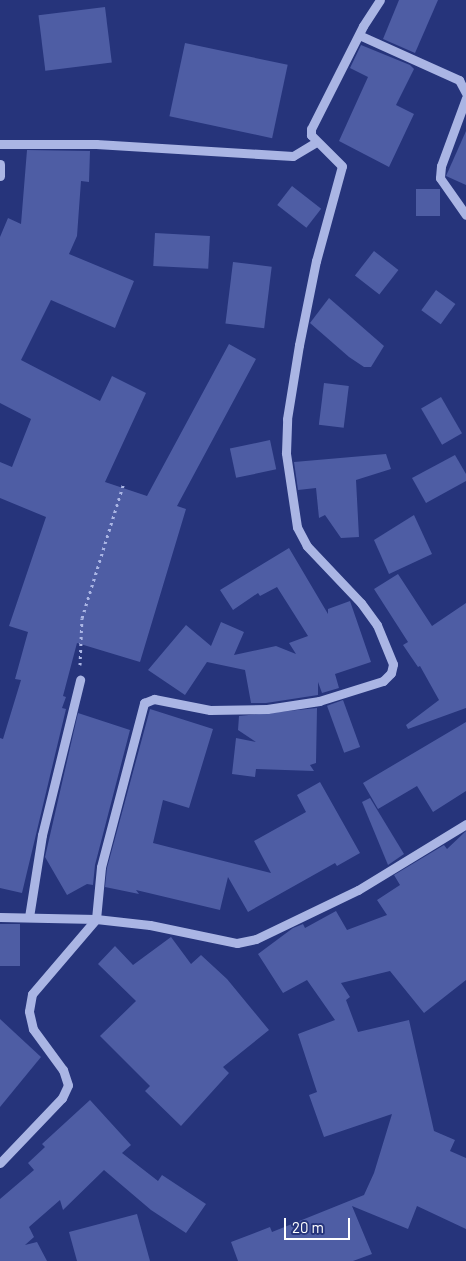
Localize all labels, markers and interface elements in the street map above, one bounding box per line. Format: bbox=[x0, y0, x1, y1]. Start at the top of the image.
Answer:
scale bar bbox=[286, 1208, 352, 1240]
text: 20 m bbox=[292, 1218, 324, 1236]

